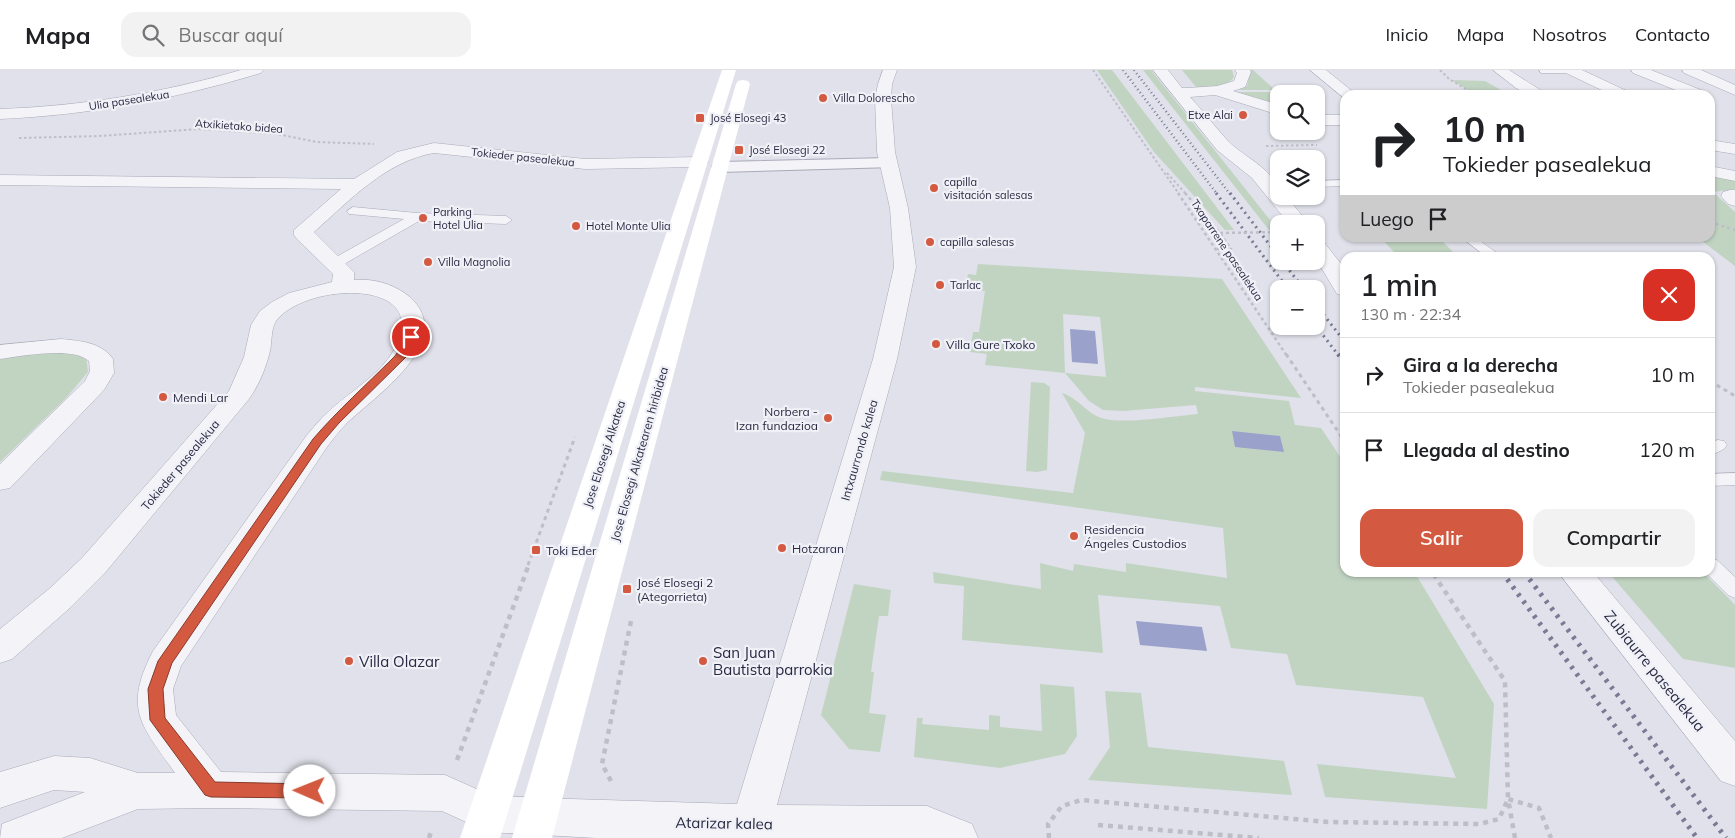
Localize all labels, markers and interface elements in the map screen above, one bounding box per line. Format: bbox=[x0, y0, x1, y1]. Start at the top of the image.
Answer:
search box bbox=[121, 12, 471, 57]
text: Mapa bbox=[25, 20, 91, 50]
icon: search bbox=[139, 21, 167, 49]
text: Buscar aquí bbox=[179, 23, 283, 47]
text: Inicio bbox=[1385, 23, 1428, 46]
text: Mapa bbox=[1456, 23, 1504, 46]
text: Nosotros bbox=[1532, 23, 1607, 46]
text: Contacto bbox=[1635, 23, 1710, 46]
map controls bbox=[1270, 85, 1325, 335]
button: search bbox=[1270, 85, 1325, 140]
street label: Ulia pasealekua bbox=[88, 87, 170, 113]
place label: Villa Dolorescho bbox=[833, 91, 915, 105]
marker: Villa Dolorescho bbox=[817, 92, 829, 104]
text: 10 m bbox=[1443, 107, 1526, 151]
place label: Etxe Alai bbox=[1188, 108, 1233, 122]
marker: Etxe Alai bbox=[1237, 109, 1249, 121]
icon: right bbox=[1360, 110, 1425, 175]
place label: José Elosegi 43 bbox=[710, 111, 786, 125]
marker: José Elosegi 43 bbox=[694, 112, 706, 124]
street label: Atxikietako bidea bbox=[195, 116, 283, 136]
place label: José Elosegi 22 bbox=[749, 143, 826, 157]
marker: José Elosegi 22 bbox=[733, 144, 745, 156]
street label: Tokieder pasealekua bbox=[470, 145, 576, 169]
button: layers bbox=[1270, 150, 1325, 205]
text: Tokieder pasealekua bbox=[1443, 150, 1652, 178]
place label: capilla visitación salesas bbox=[944, 175, 1033, 202]
marker: capilla visitación salesas bbox=[928, 182, 940, 194]
street label: Txaparrene pasealekua bbox=[1188, 197, 1266, 303]
place label: Parking Hotel Ulia bbox=[433, 205, 483, 232]
icon: arrive bbox=[1424, 205, 1452, 233]
text: Luego bbox=[1360, 207, 1414, 231]
marker: Parking Hotel Ulia bbox=[417, 212, 429, 224]
button: + bbox=[1270, 215, 1325, 270]
place label: Hotel Monte Ulia bbox=[586, 219, 671, 233]
marker: Hotel Monte Ulia bbox=[570, 220, 582, 232]
place label: capilla salesas bbox=[940, 235, 1014, 249]
marker: capilla salesas bbox=[924, 236, 936, 248]
place label: Villa Magnolia bbox=[438, 255, 510, 269]
marker: Villa Magnolia bbox=[422, 256, 434, 268]
text: 1 min bbox=[1360, 266, 1438, 304]
button: close bbox=[1643, 269, 1695, 321]
place label: Tarlac bbox=[950, 278, 982, 292]
marker: Tarlac bbox=[934, 279, 946, 291]
button: − bbox=[1270, 280, 1325, 335]
text: 130 m · 22:34 bbox=[1360, 304, 1461, 324]
pin bbox=[390, 316, 432, 358]
icon: arrive bbox=[397, 323, 425, 351]
place label: Villa Gure Txoko bbox=[946, 337, 1035, 352]
marker: Villa Gure Txoko bbox=[930, 338, 942, 350]
text: Gira a la derecha bbox=[1403, 353, 1558, 377]
icon: right bbox=[1360, 361, 1388, 389]
text: 10 m bbox=[1651, 363, 1695, 387]
street label: Jose Elosegi Alkatearen hiribidea bbox=[607, 365, 671, 543]
text: Tokieder pasealekua bbox=[1403, 377, 1555, 397]
place label: Mendi Lar bbox=[173, 390, 229, 405]
marker: Mendi Lar bbox=[157, 391, 169, 403]
street label: Intxaurrondo kalea bbox=[837, 398, 881, 502]
street label: Jose Elosegi Alkatea bbox=[580, 399, 628, 509]
place label: Norbera - Izan fundazioa bbox=[736, 404, 818, 433]
marker: Norbera - Izan fundazioa bbox=[822, 412, 834, 424]
street label: Tokieder pasealekua bbox=[138, 417, 222, 513]
icon: arrive bbox=[1360, 436, 1388, 464]
text: Llegada al destino bbox=[1403, 438, 1570, 462]
text: 120 m bbox=[1639, 438, 1695, 462]
button: Salir bbox=[1360, 509, 1523, 567]
button: Compartir bbox=[1533, 509, 1695, 567]
place label: Residencia Ángeles Custodios bbox=[1084, 522, 1187, 551]
marker: Residencia Ángeles Custodios bbox=[1068, 530, 1080, 542]
place label: Hotzaran bbox=[792, 541, 844, 556]
marker: Hotzaran bbox=[776, 542, 788, 554]
place label: Toki Eder bbox=[546, 543, 597, 558]
marker: Toki Eder bbox=[530, 544, 542, 556]
place label: José Elosegi 2 (Ategorrieta) bbox=[637, 575, 713, 604]
marker: José Elosegi 2 (Ategorrieta) bbox=[621, 583, 633, 595]
street label: Zubiaurre pasealekua bbox=[1600, 607, 1710, 735]
place label: San Juan Bautista parrokia bbox=[713, 643, 833, 679]
place label: Villa Olazar bbox=[359, 652, 440, 671]
marker: Villa Olazar bbox=[343, 655, 355, 667]
marker: San Juan Bautista parrokia bbox=[697, 655, 709, 667]
position arrow bbox=[283, 764, 335, 816]
street label: Atarizar kalea bbox=[675, 813, 773, 833]

